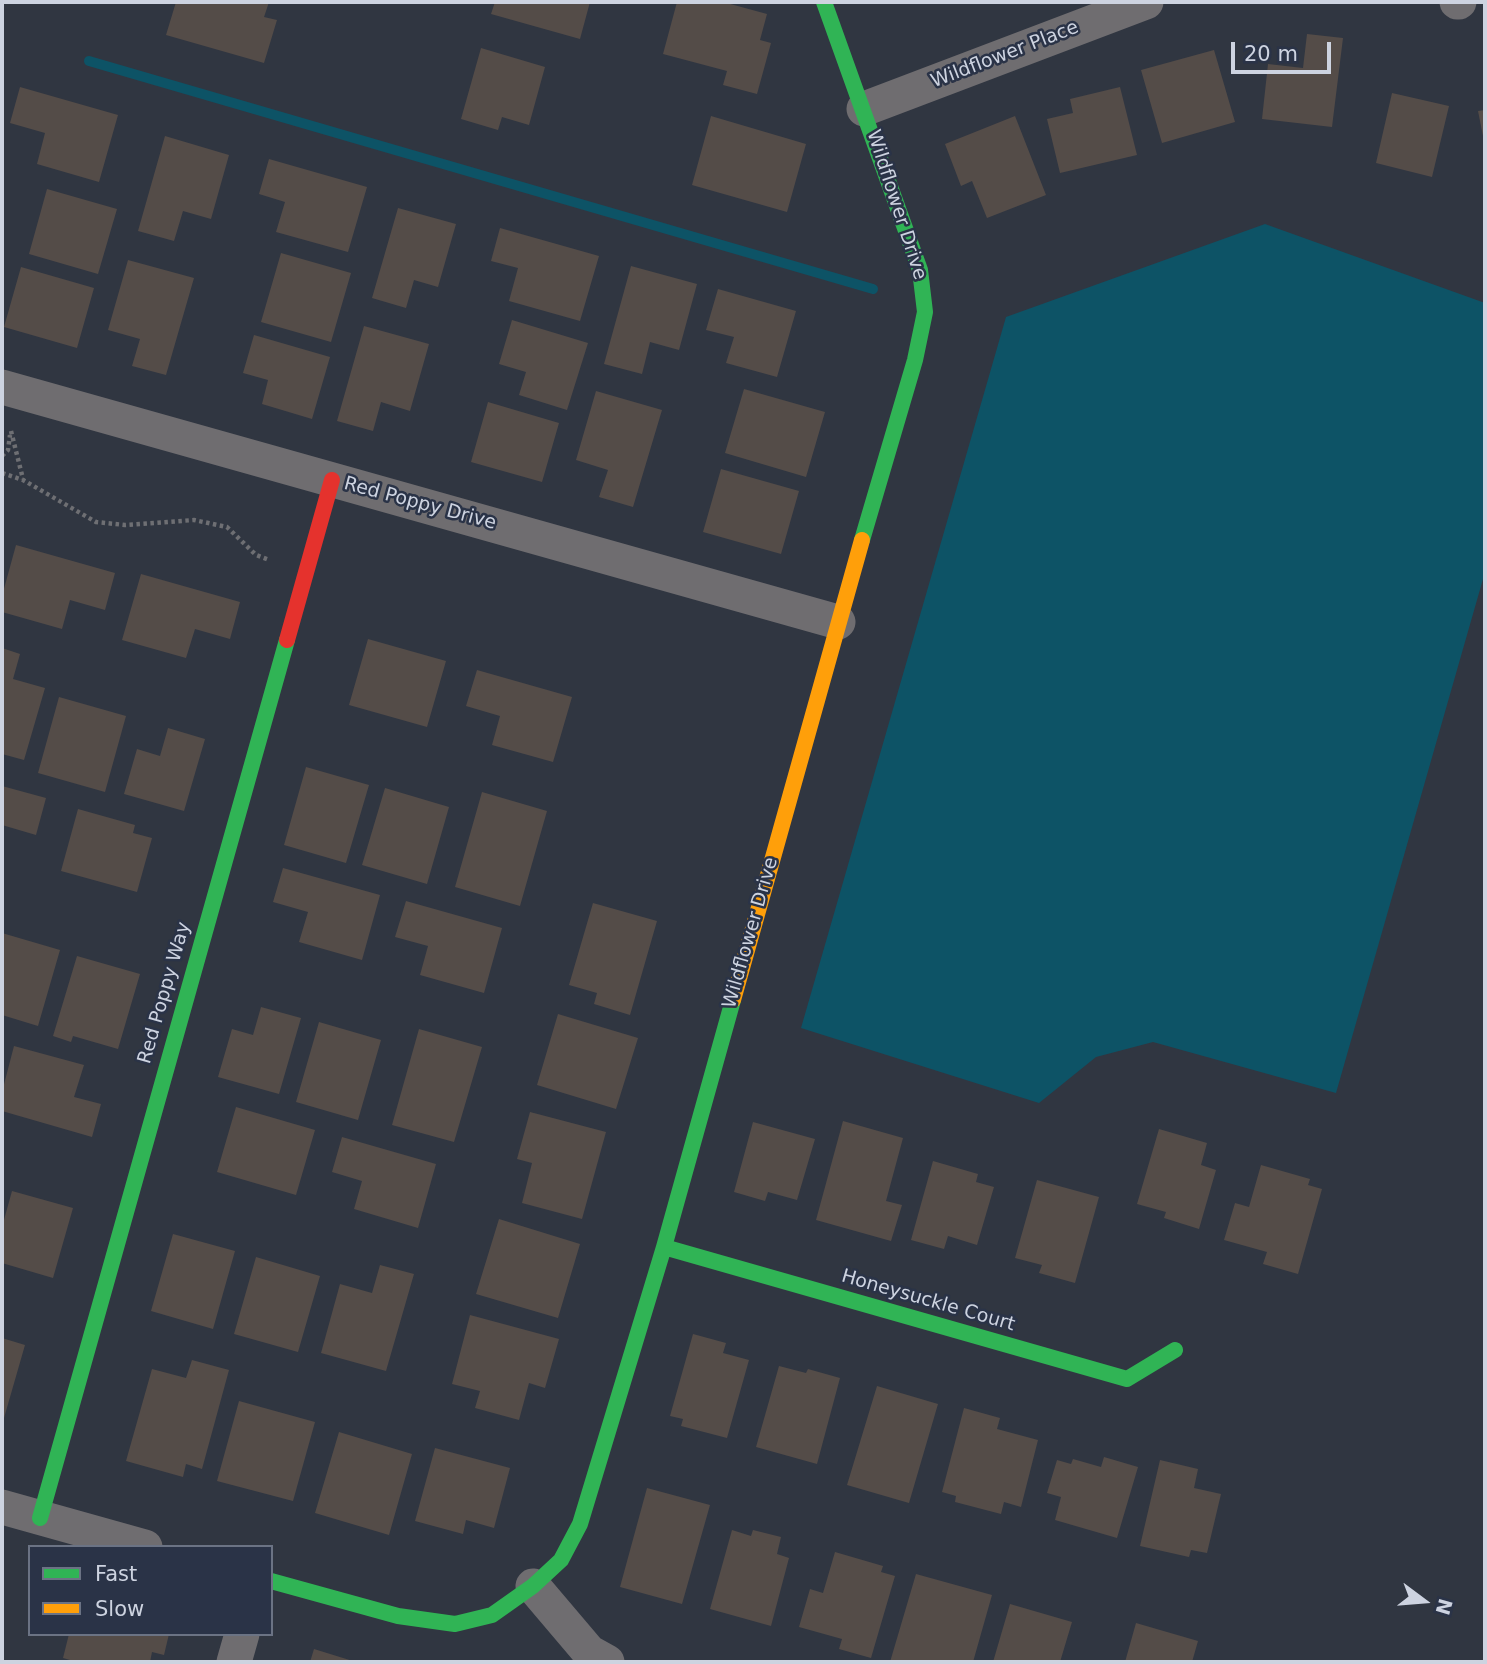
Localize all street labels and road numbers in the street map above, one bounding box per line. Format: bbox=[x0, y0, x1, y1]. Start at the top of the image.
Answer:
street label: Wildflower Place bbox=[928, 16, 1082, 94]
street label: Wildflower Drive bbox=[861, 127, 931, 283]
street label: Red Poppy Drive bbox=[341, 473, 499, 535]
street label: Wildflower Drive bbox=[718, 855, 784, 1011]
street label: Red Poppy Way bbox=[134, 919, 196, 1067]
street label: Honeysuckle Court bbox=[839, 1265, 1017, 1337]

